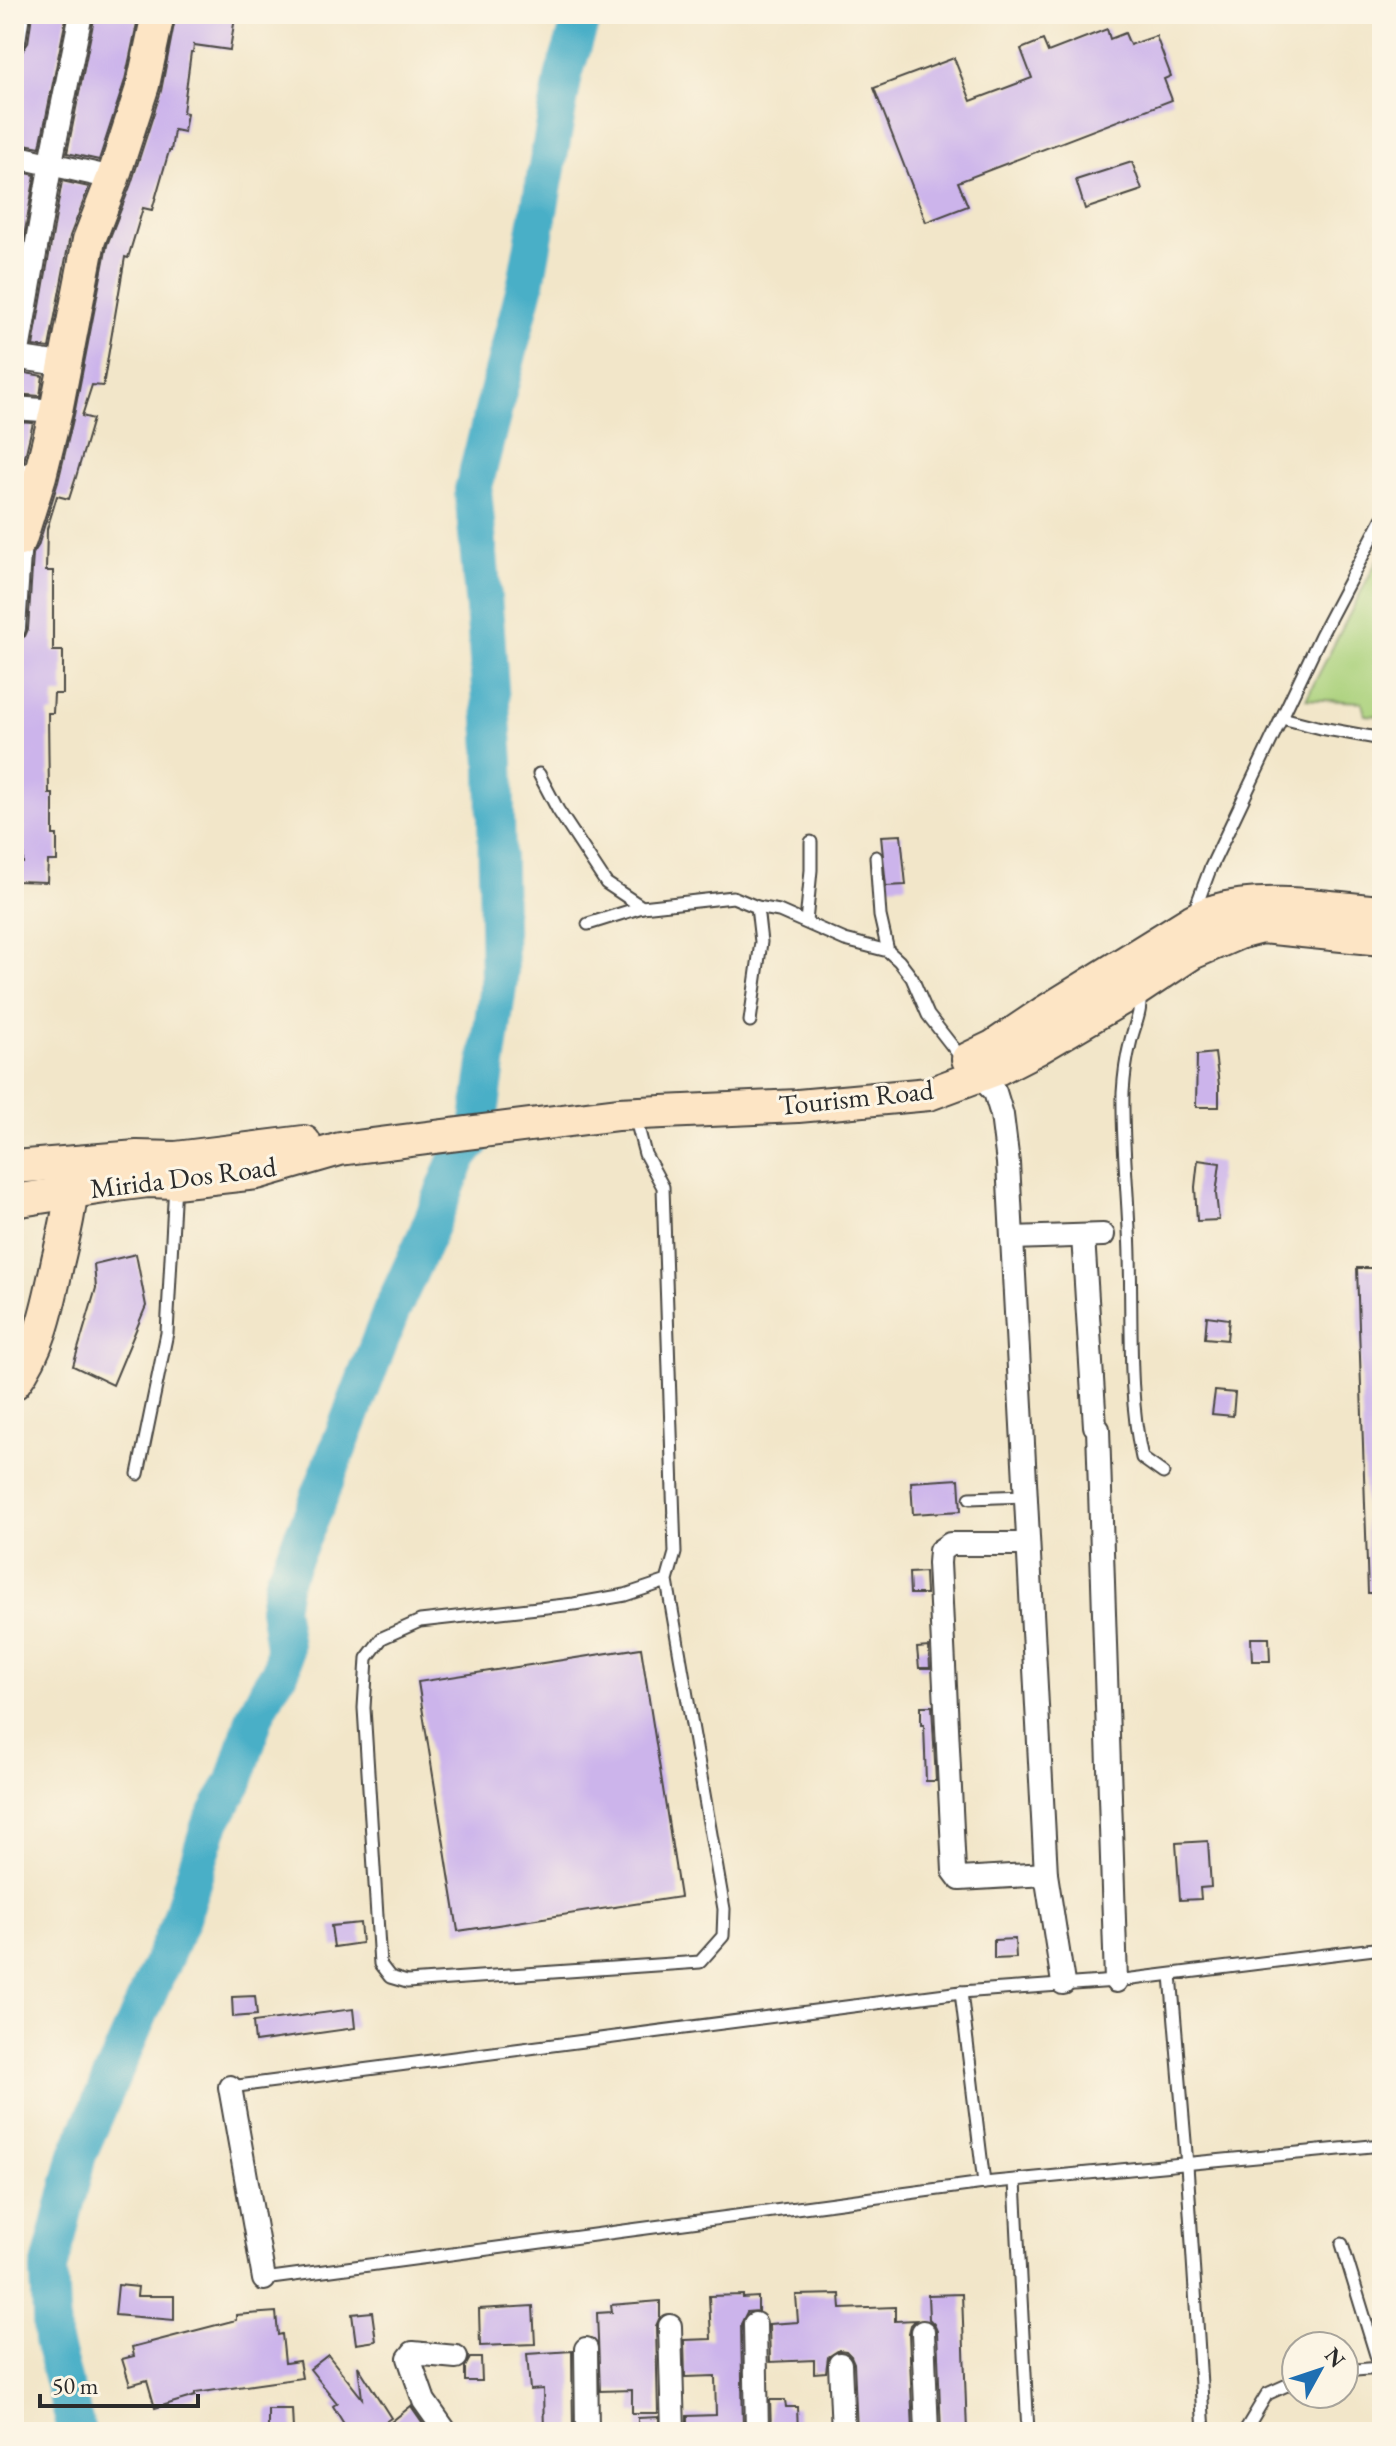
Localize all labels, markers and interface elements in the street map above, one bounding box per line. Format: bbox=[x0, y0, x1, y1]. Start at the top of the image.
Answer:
street label: Tourism Road bbox=[777, 1071, 936, 1123]
street label: Mirida Dos Road bbox=[88, 1148, 279, 1206]
north arrow bbox=[1280, 2330, 1360, 2410]
text: N bbox=[1318, 2341, 1352, 2374]
scale bar bbox=[40, 2358, 198, 2408]
text: 50 m bbox=[52, 2370, 99, 2401]

